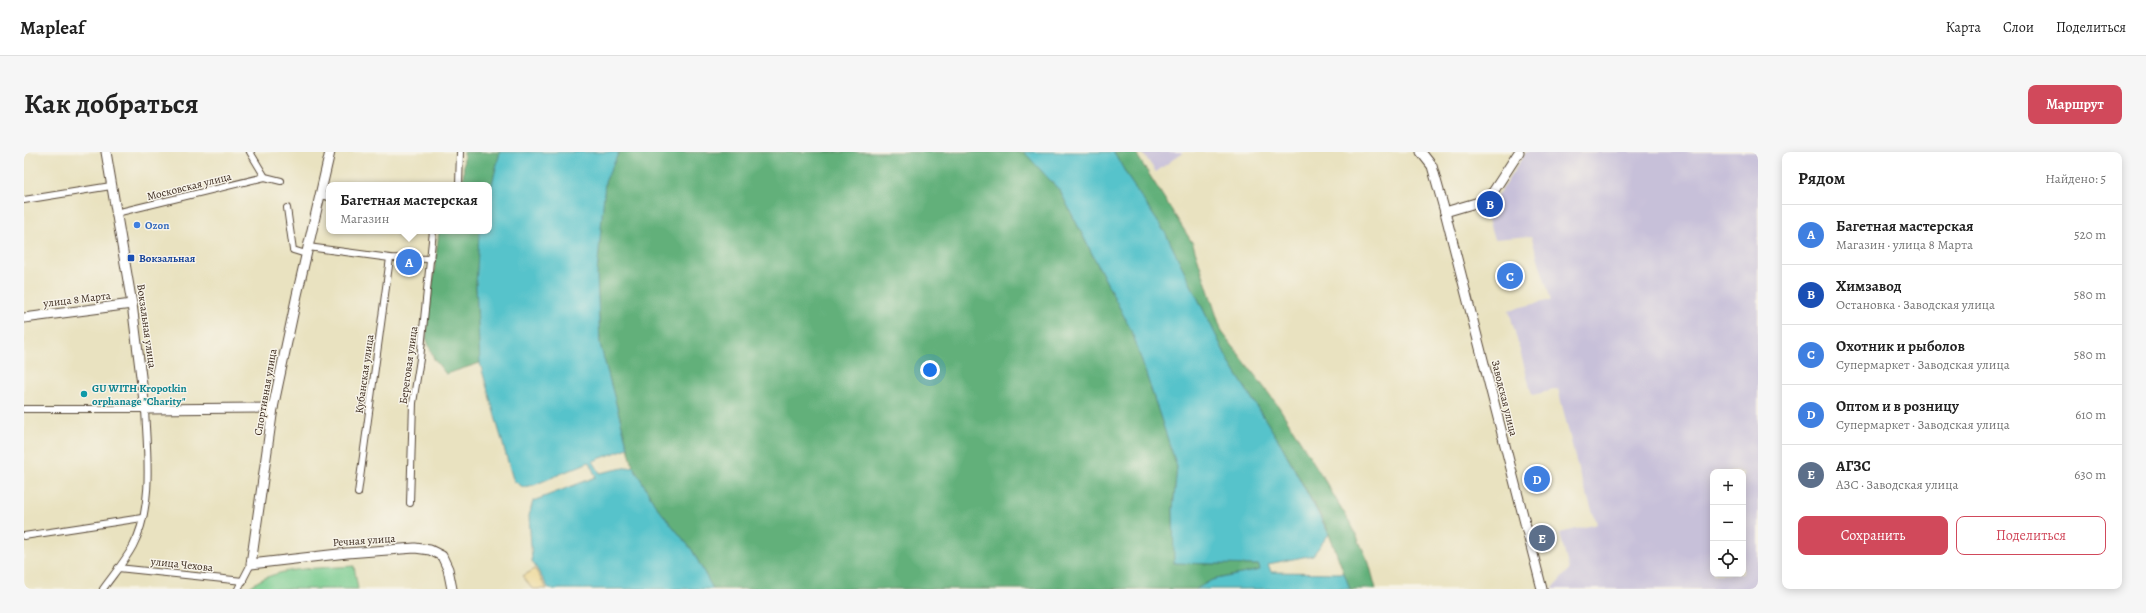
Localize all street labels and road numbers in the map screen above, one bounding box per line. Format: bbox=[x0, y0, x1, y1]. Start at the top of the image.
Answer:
street label: Московская улица bbox=[145, 169, 234, 204]
street label: Вокзальная улица bbox=[133, 283, 160, 370]
street label: улица 8 Марта bbox=[42, 288, 113, 311]
street label: Береговая улица bbox=[396, 324, 422, 405]
street label: Кубанская улица bbox=[352, 333, 378, 415]
street label: Спортивная улица bbox=[250, 347, 281, 437]
street label: Заводская улица bbox=[1488, 358, 1521, 439]
street label: Речная улица bbox=[332, 531, 397, 550]
street label: улица Чехова bbox=[149, 554, 215, 575]

